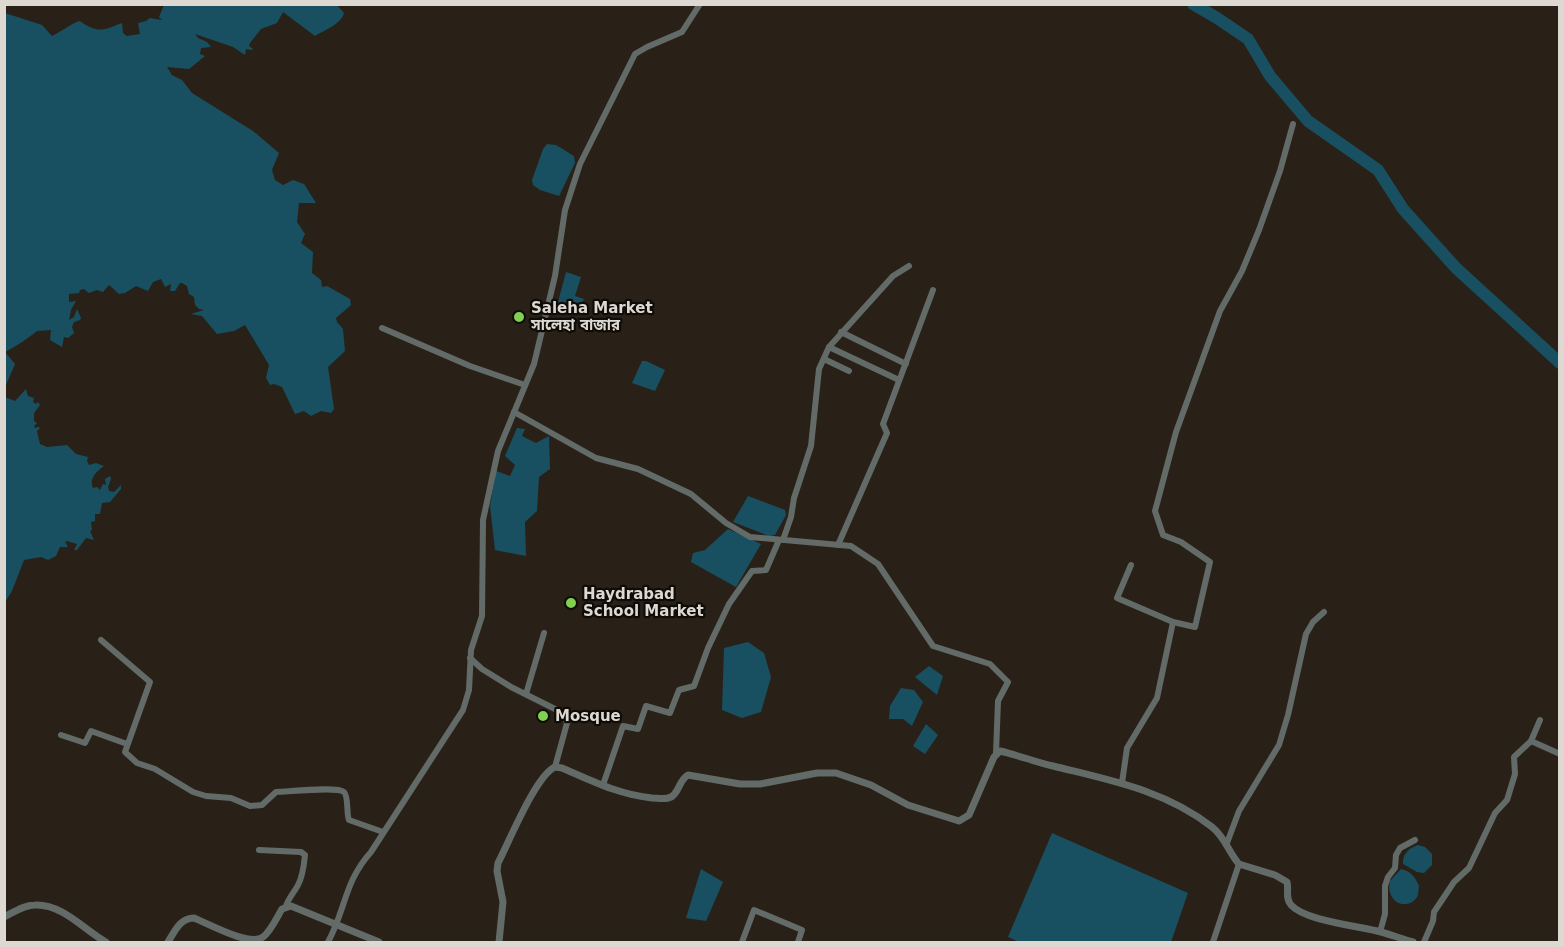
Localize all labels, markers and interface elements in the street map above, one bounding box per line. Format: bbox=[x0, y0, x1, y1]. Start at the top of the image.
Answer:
place label: Saleha Market সালেহা বাজার bbox=[530, 299, 653, 334]
marker: Saleha Market সালেহা বাজার bbox=[512, 310, 526, 324]
place label: Haydrabad School Market bbox=[583, 585, 704, 620]
marker: Haydrabad School Market bbox=[564, 596, 578, 610]
place label: Mosque bbox=[555, 707, 621, 725]
marker: Mosque bbox=[536, 709, 550, 723]

